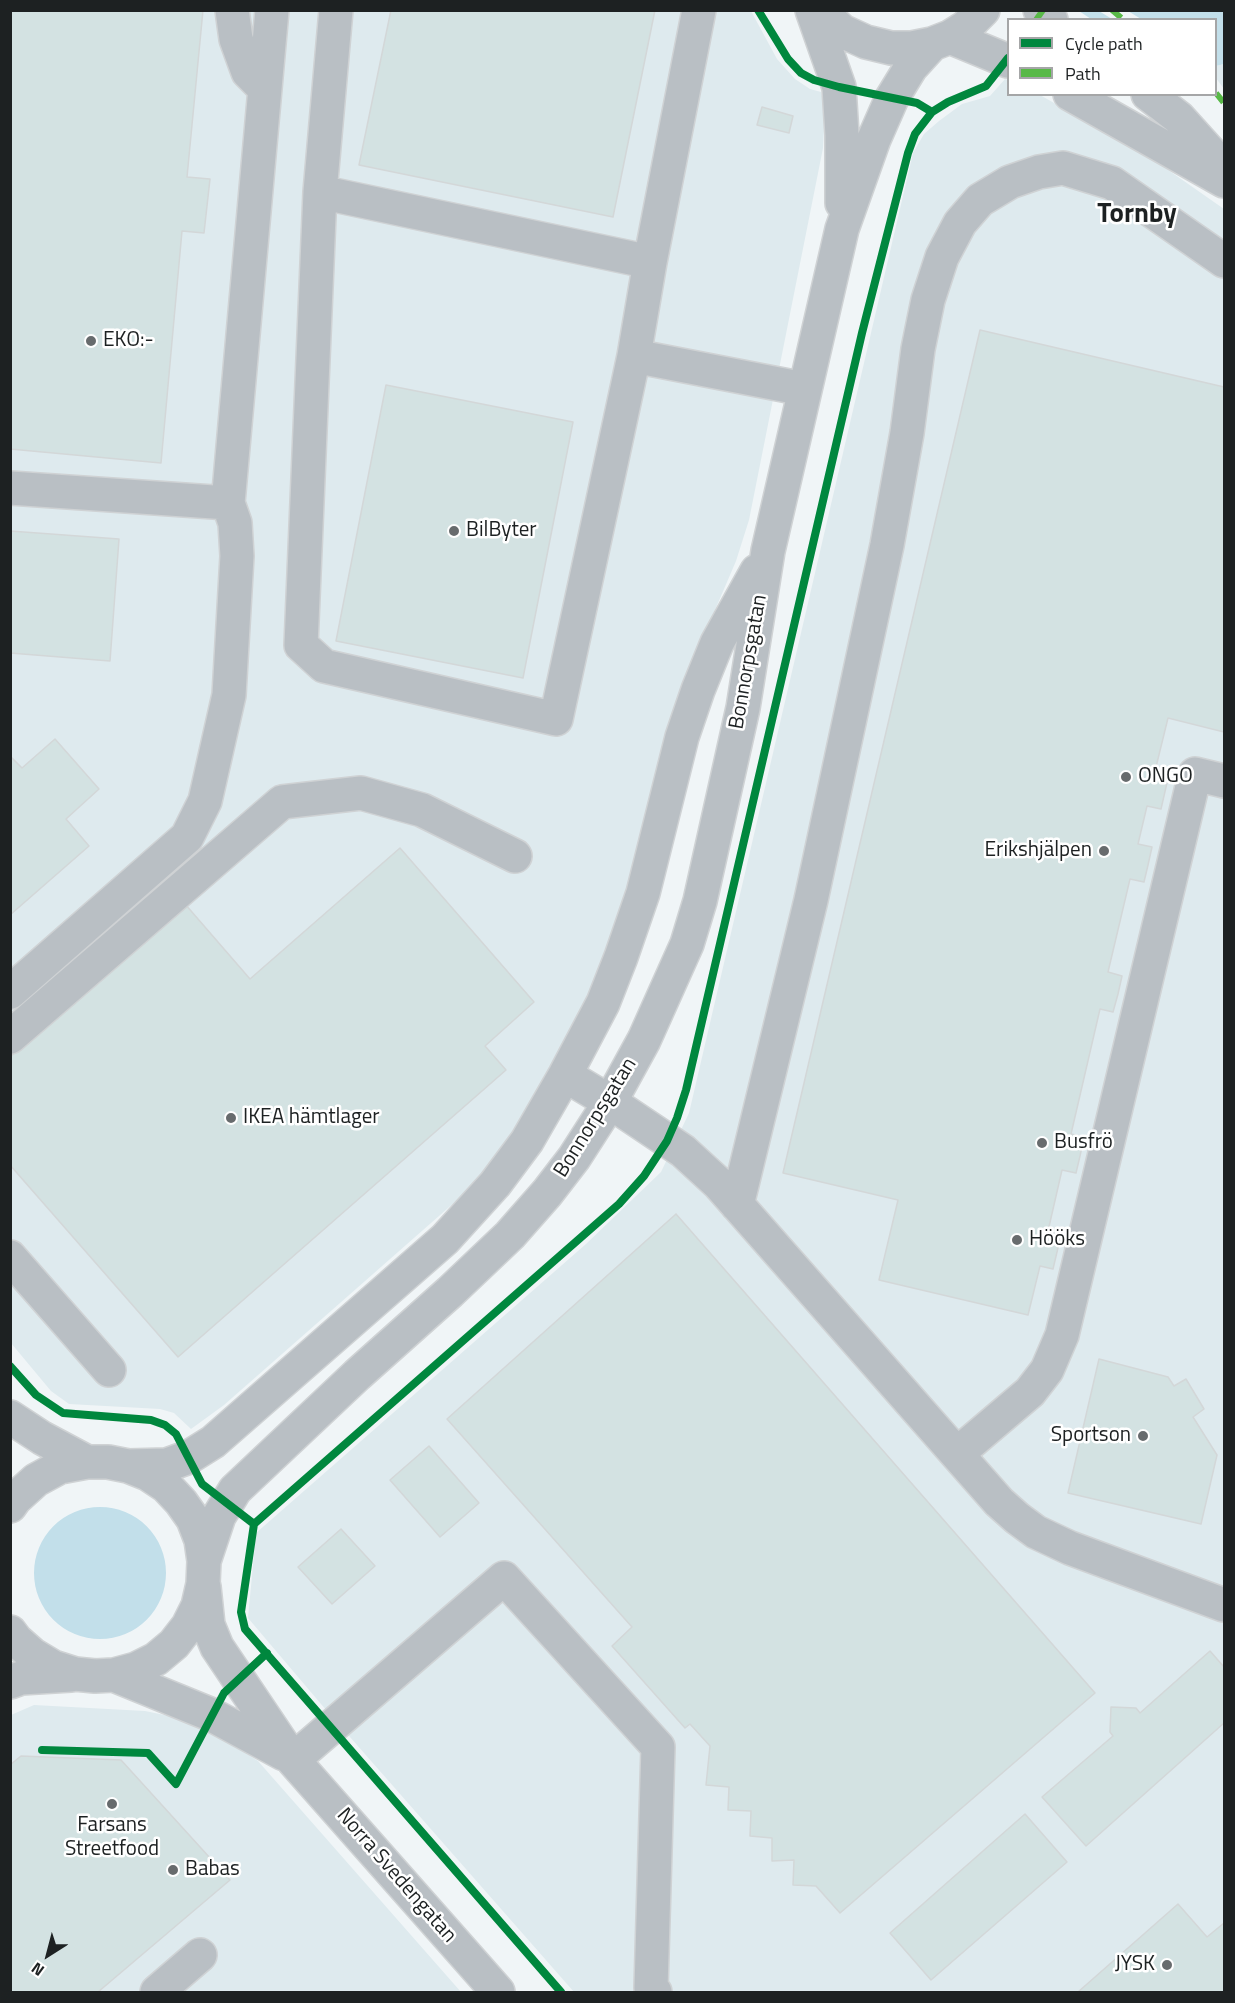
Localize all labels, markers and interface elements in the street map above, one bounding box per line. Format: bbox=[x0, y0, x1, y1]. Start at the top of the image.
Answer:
legend bbox=[1007, 18, 1217, 96]
text: Cycle path bbox=[1065, 30, 1143, 57]
text: Path bbox=[1065, 60, 1101, 87]
district label: Tornby bbox=[1097, 199, 1177, 231]
place label: EKO:- bbox=[103, 328, 154, 354]
marker: EKO:- bbox=[84, 334, 98, 348]
place label: BilByter bbox=[466, 518, 537, 544]
marker: BilByter bbox=[447, 524, 461, 538]
street label: Bonnorpsgatan bbox=[725, 593, 773, 731]
place label: ONGO bbox=[1138, 764, 1193, 790]
marker: ONGO bbox=[1119, 770, 1133, 784]
place label: Erikshjälpen bbox=[985, 838, 1092, 864]
marker: Erikshjälpen bbox=[1097, 844, 1111, 858]
street label: Bonnorpsgatan bbox=[549, 1054, 643, 1182]
place label: IKEA hämtlager bbox=[243, 1105, 380, 1131]
marker: IKEA hämtlager bbox=[224, 1111, 238, 1125]
place label: Busfrö bbox=[1054, 1130, 1113, 1156]
marker: Busfrö bbox=[1035, 1136, 1049, 1150]
place label: Hööks bbox=[1029, 1227, 1085, 1253]
marker: Hööks bbox=[1010, 1233, 1024, 1247]
place label: Sportson bbox=[1051, 1423, 1131, 1449]
marker: Sportson bbox=[1136, 1429, 1150, 1443]
marker: Farsans Streetfood bbox=[105, 1797, 119, 1811]
street label: Norra Svedengatan bbox=[331, 1804, 461, 1948]
place label: Farsans Streetfood bbox=[65, 1813, 159, 1863]
place label: Babas bbox=[185, 1857, 240, 1883]
marker: Babas bbox=[166, 1863, 180, 1877]
north arrow bbox=[18, 1925, 78, 1985]
place label: JYSK bbox=[1115, 1952, 1155, 1978]
text: N bbox=[26, 1957, 49, 1983]
marker: JYSK bbox=[1160, 1958, 1174, 1972]

